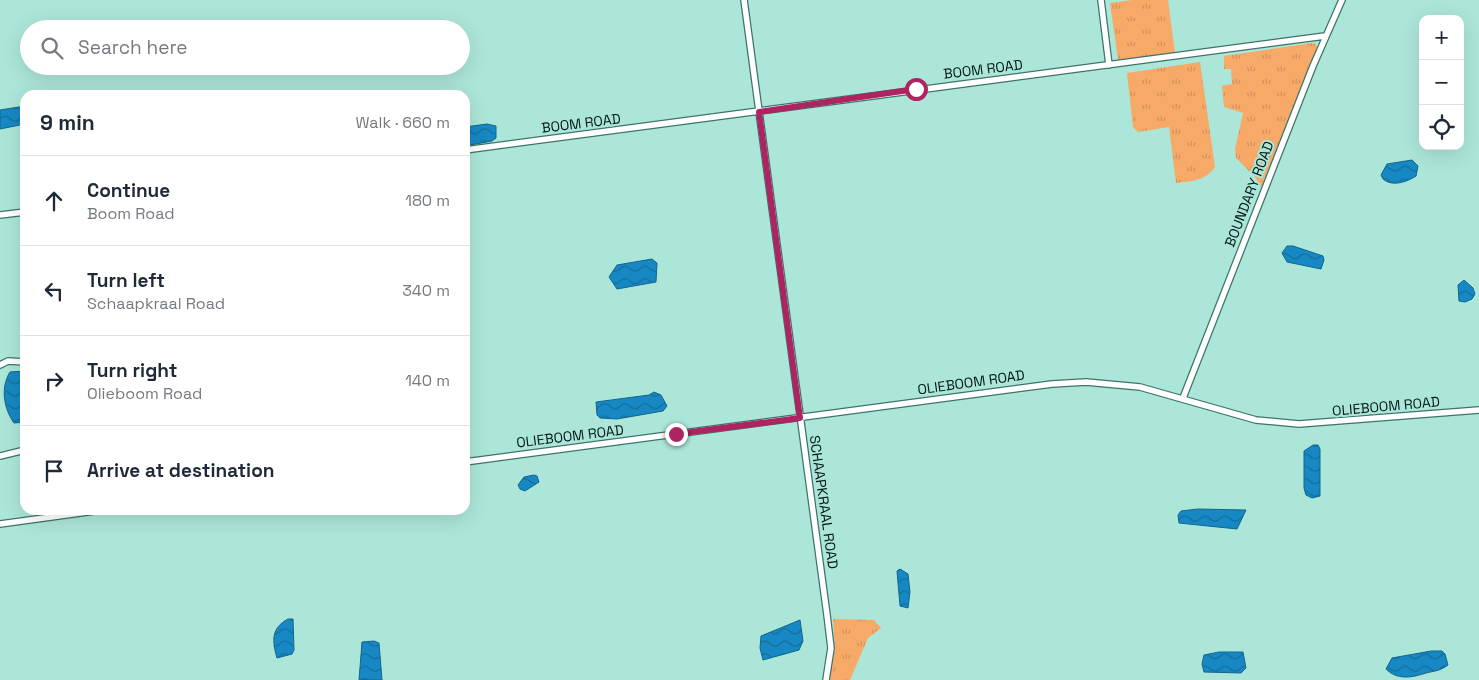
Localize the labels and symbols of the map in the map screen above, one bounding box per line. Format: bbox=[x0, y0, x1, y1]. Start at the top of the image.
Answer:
street label: BOOM ROAD bbox=[942, 55, 1024, 83]
route start bbox=[905, 78, 928, 101]
street label: BOOM ROAD bbox=[540, 109, 622, 137]
street label: BOUNDARY ROAD bbox=[1221, 139, 1277, 249]
street label: OLIEBOOM ROAD bbox=[916, 366, 1026, 398]
street label: OLIEBOOM ROAD bbox=[1331, 392, 1441, 420]
street label: OLIEBOOM ROAD bbox=[515, 420, 625, 452]
route end bbox=[665, 423, 688, 446]
street label: SCHAAPKRAAL ROAD bbox=[806, 434, 842, 570]

